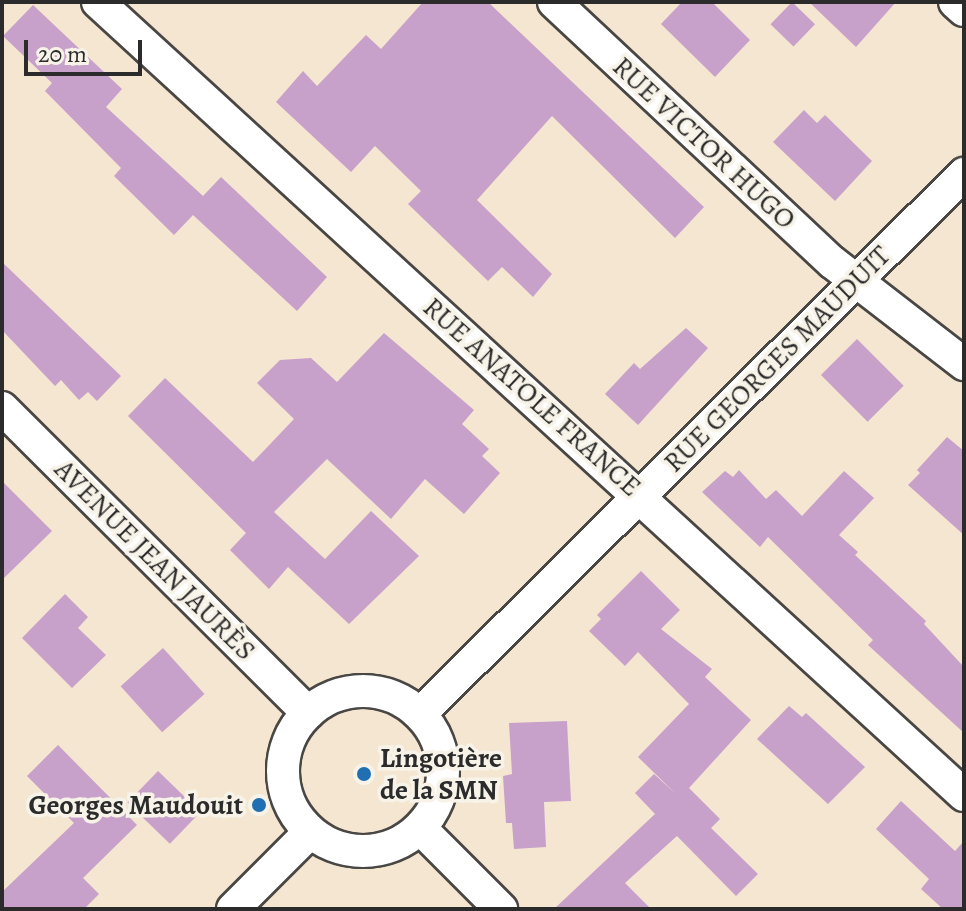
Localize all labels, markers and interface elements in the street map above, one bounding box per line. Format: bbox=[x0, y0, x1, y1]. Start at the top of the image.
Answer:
scale bar bbox=[28, 24, 146, 74]
text: 20 m bbox=[38, 38, 87, 70]
street label: RUE VICTOR HUGO bbox=[606, 50, 802, 236]
street label: RUE GEORGES MAUDUIT bbox=[657, 239, 897, 479]
street label: RUE ANATOLE FRANCE bbox=[416, 290, 648, 504]
street label: AVENUE JEAN JAURÈS bbox=[48, 453, 262, 667]
place label: Lingotière de la SMN bbox=[380, 741, 502, 807]
marker: Lingotière de la SMN bbox=[355, 765, 373, 783]
place label: Georges Maudouit bbox=[29, 788, 243, 822]
marker: Georges Maudouit bbox=[250, 796, 268, 814]

